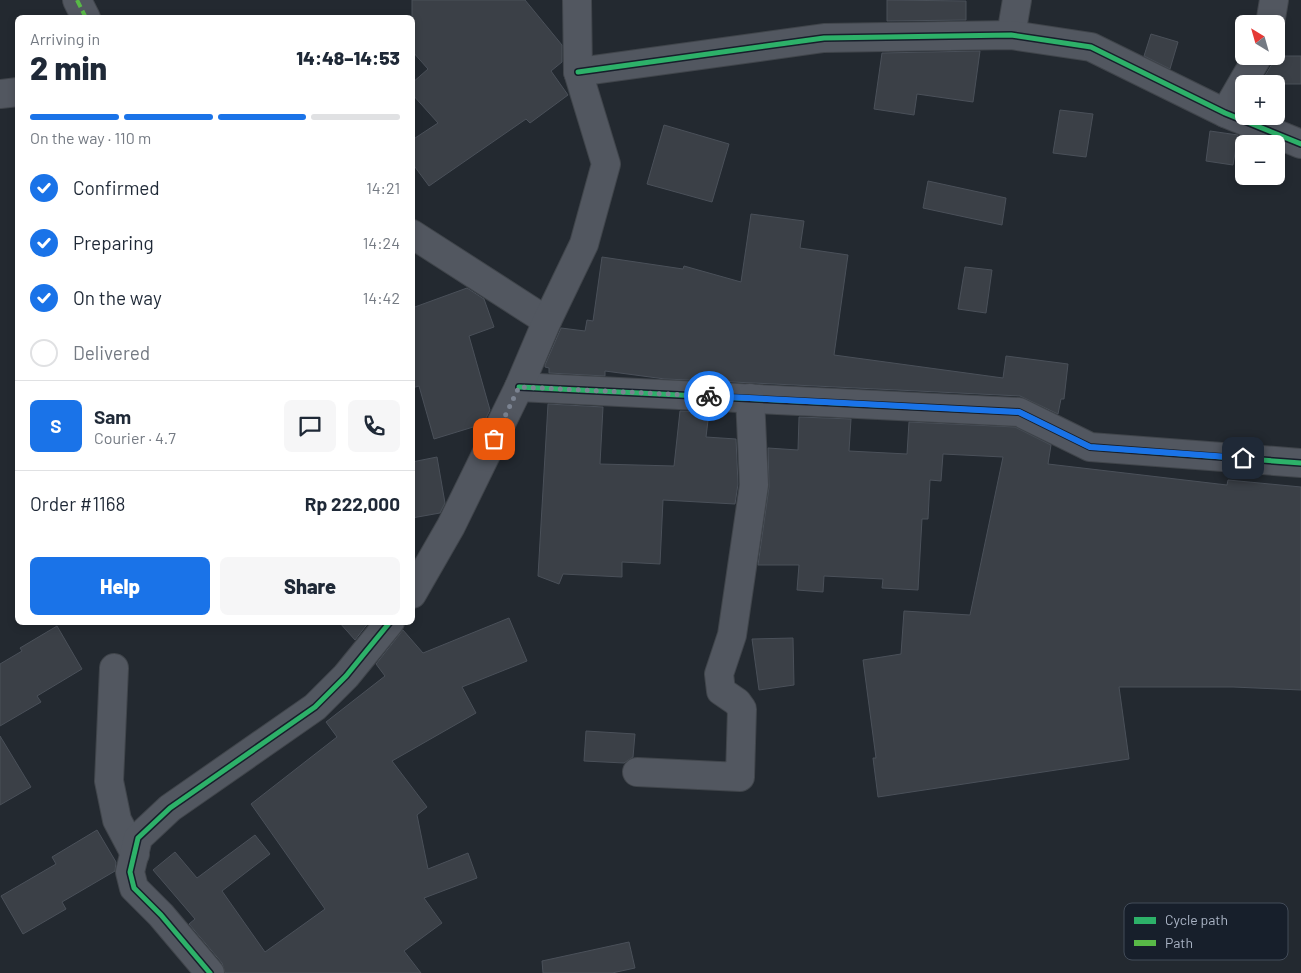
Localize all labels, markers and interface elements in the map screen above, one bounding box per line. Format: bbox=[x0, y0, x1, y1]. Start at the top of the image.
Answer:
north arrow bbox=[1235, 15, 1285, 65]
map controls bbox=[1235, 15, 1285, 185]
text: Arriving in bbox=[30, 29, 100, 48]
text: 14:48–14:53 bbox=[296, 46, 400, 69]
text: 2 min bbox=[30, 48, 107, 86]
button: + bbox=[1235, 75, 1285, 125]
text: On the way · 110 m bbox=[30, 128, 151, 147]
button: − bbox=[1235, 135, 1285, 185]
icon: check bbox=[30, 174, 58, 202]
text: Confirmed bbox=[73, 176, 160, 199]
text: 14:21 bbox=[366, 178, 400, 197]
icon: check bbox=[30, 229, 58, 257]
text: Preparing bbox=[73, 231, 154, 254]
text: 14:24 bbox=[363, 233, 400, 252]
icon: check bbox=[30, 284, 58, 312]
text: On the way bbox=[73, 286, 162, 309]
text: 14:42 bbox=[363, 288, 400, 307]
text: Delivered bbox=[73, 341, 150, 364]
courier bbox=[684, 371, 734, 421]
icon: bike bbox=[695, 382, 723, 410]
button: chat bbox=[284, 400, 336, 452]
button: phone bbox=[348, 400, 400, 452]
text: Sam bbox=[94, 405, 131, 428]
text: S bbox=[50, 414, 62, 437]
pin bbox=[473, 418, 515, 460]
icon: bag bbox=[480, 425, 508, 453]
text: Courier · 4.7 bbox=[94, 428, 176, 447]
pin bbox=[1222, 437, 1264, 479]
icon: home bbox=[1229, 444, 1257, 472]
text: Order #1168 bbox=[30, 492, 125, 515]
text: Rp 222,000 bbox=[305, 492, 400, 515]
button: Help bbox=[30, 557, 210, 615]
button: Share bbox=[220, 557, 400, 615]
legend bbox=[1124, 903, 1288, 960]
text: Cycle path bbox=[1165, 911, 1228, 928]
text: Path bbox=[1165, 934, 1193, 951]

